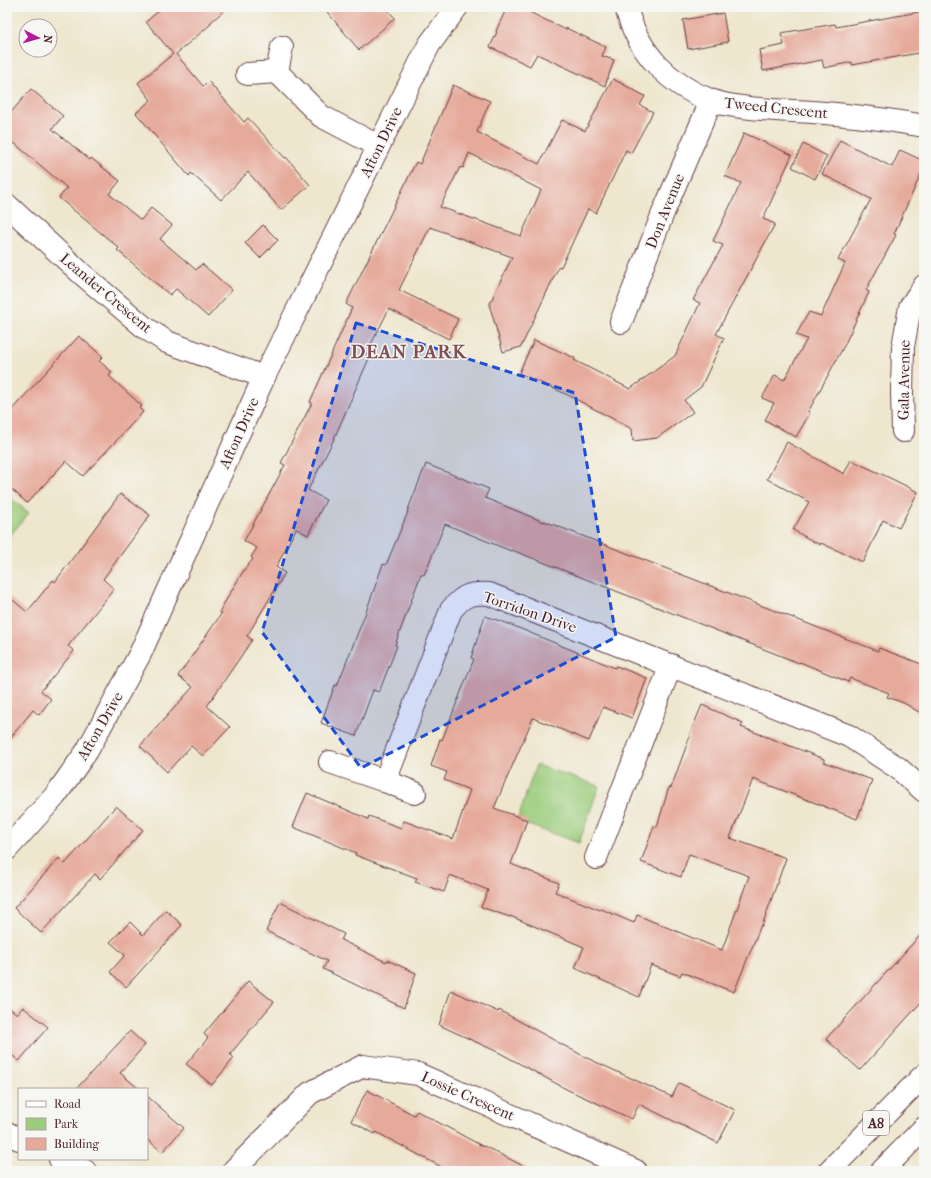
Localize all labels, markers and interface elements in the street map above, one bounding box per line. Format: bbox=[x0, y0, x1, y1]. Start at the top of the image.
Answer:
north arrow bbox=[18, 18, 58, 58]
text: N bbox=[40, 34, 54, 44]
street label: Tweed Crescent bbox=[723, 94, 829, 122]
street label: Afton Drive bbox=[356, 103, 406, 181]
street label: Don Avenue bbox=[642, 170, 688, 251]
street label: Leander Crescent bbox=[56, 249, 156, 337]
street label: Gala Avenue bbox=[894, 339, 914, 420]
district label: DEAN PARK bbox=[351, 341, 467, 363]
street label: Afton Drive bbox=[215, 394, 263, 472]
street label: Torridon Drive bbox=[481, 588, 580, 637]
street label: Afton Drive bbox=[73, 688, 127, 764]
street label: Lossie Crescent bbox=[419, 1067, 518, 1125]
legend bbox=[18, 1088, 148, 1160]
text: Road bbox=[54, 1097, 81, 1111]
road number: A8 bbox=[863, 1111, 889, 1135]
text: Park bbox=[54, 1117, 79, 1131]
text: Building bbox=[54, 1137, 99, 1151]

